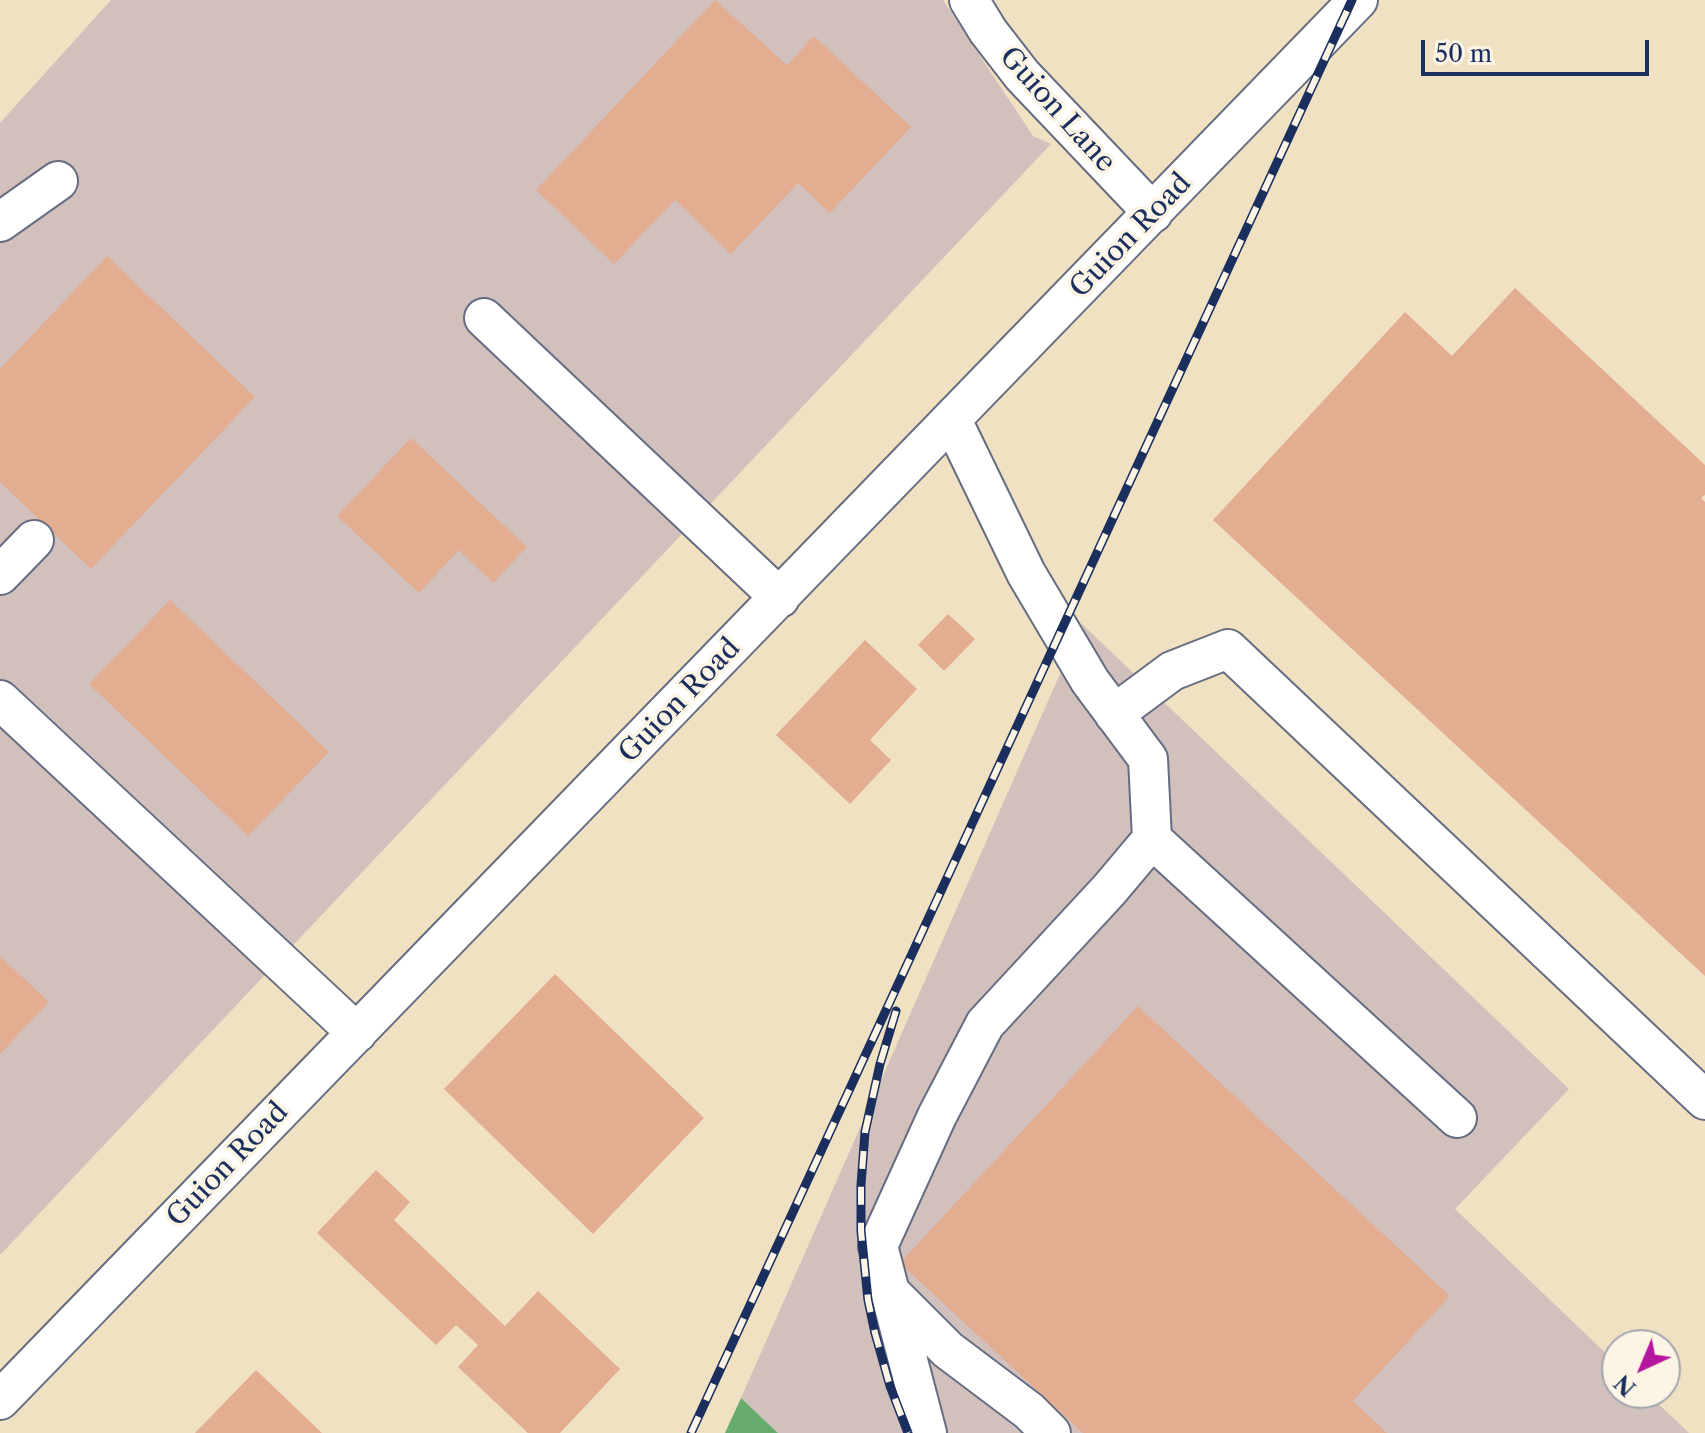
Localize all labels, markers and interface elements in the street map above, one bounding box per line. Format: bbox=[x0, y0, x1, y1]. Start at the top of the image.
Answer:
scale bar bbox=[1425, 24, 1653, 74]
text: 50 m bbox=[1435, 39, 1492, 68]
street label: Guion Lane bbox=[992, 40, 1122, 180]
street label: Guion Road bbox=[1063, 167, 1199, 305]
street label: Guion Road bbox=[612, 632, 748, 770]
street label: Guion Road bbox=[160, 1096, 296, 1234]
north arrow bbox=[1601, 1329, 1681, 1409]
text: N bbox=[1609, 1369, 1642, 1402]

